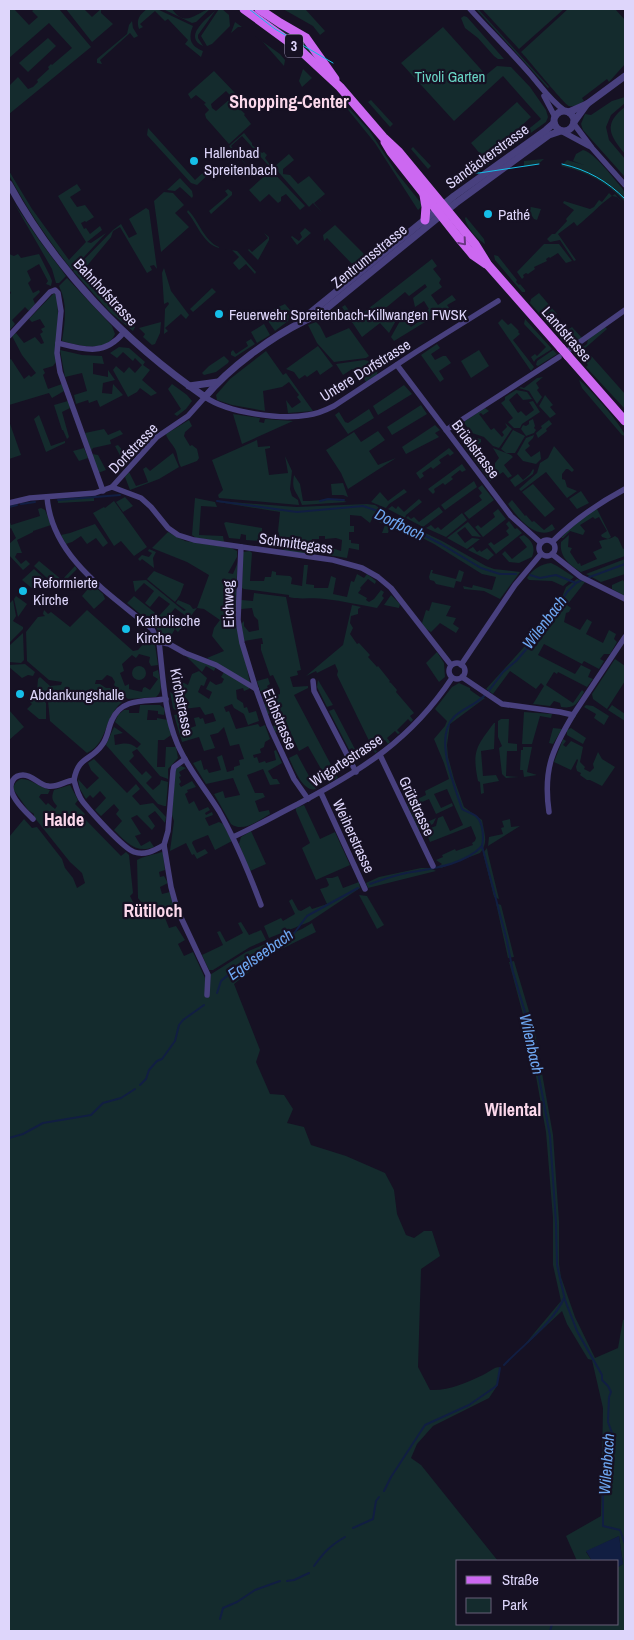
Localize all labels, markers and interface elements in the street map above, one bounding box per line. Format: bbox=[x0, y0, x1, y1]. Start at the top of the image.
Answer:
road number: 3 bbox=[285, 34, 303, 58]
park label: Tivoli Garten bbox=[415, 66, 485, 87]
district label: Shopping-Center bbox=[229, 89, 349, 114]
street label: Sandäckerstrasse bbox=[441, 118, 533, 193]
place label: Hallenbad Spreitenbach bbox=[204, 142, 277, 180]
marker: Hallenbad Spreitenbach bbox=[188, 155, 200, 167]
place label: Pathé bbox=[498, 204, 530, 225]
marker: Pathé bbox=[482, 208, 494, 220]
street label: Zentrumsstrasse bbox=[327, 219, 411, 293]
one-way arrow bbox=[457, 237, 466, 246]
street label: Bahnhofstrasse bbox=[69, 254, 143, 331]
street label: Landstrasse bbox=[537, 302, 597, 366]
place label: Feuerwehr Spreitenbach-Killwangen FWSK bbox=[229, 304, 468, 325]
marker: Feuerwehr Spreitenbach-Killwangen FWSK bbox=[213, 308, 225, 320]
street label: Untere Dorfstrasse bbox=[316, 334, 414, 406]
street label: Brüelstrasse bbox=[447, 415, 505, 483]
street label: Dorfstrasse bbox=[104, 418, 163, 478]
water label: Dorfbach bbox=[371, 502, 429, 546]
street label: Schmittegass bbox=[258, 527, 334, 559]
place label: Reformierte Kirche bbox=[33, 572, 98, 610]
street label: Eichweg bbox=[217, 580, 239, 628]
marker: Reformierte Kirche bbox=[17, 585, 29, 597]
water label: Wilenbach bbox=[517, 591, 571, 653]
place label: Katholische Kirche bbox=[136, 610, 200, 648]
marker: Katholische Kirche bbox=[120, 623, 132, 635]
street label: Kirchstrasse bbox=[165, 666, 199, 738]
place label: Abdankungshalle bbox=[29, 684, 125, 705]
street label: Eichstrasse bbox=[258, 685, 302, 753]
marker: Abdankungshalle bbox=[14, 688, 26, 700]
street label: Wigartestrasse bbox=[306, 729, 387, 791]
street label: Grütstrasse bbox=[394, 773, 440, 839]
street label: Weiherstrasse bbox=[328, 796, 380, 876]
district label: Halde bbox=[44, 807, 84, 832]
district label: Rütiloch bbox=[123, 898, 183, 923]
water label: Egelseebach bbox=[223, 923, 297, 985]
water label: Wilenbach bbox=[514, 1011, 550, 1077]
district label: Wilental bbox=[485, 1097, 541, 1122]
water label: Wilenbach bbox=[593, 1432, 619, 1496]
legend bbox=[456, 1560, 619, 1625]
text: Straße bbox=[502, 1569, 539, 1590]
text: Park bbox=[502, 1594, 528, 1615]

